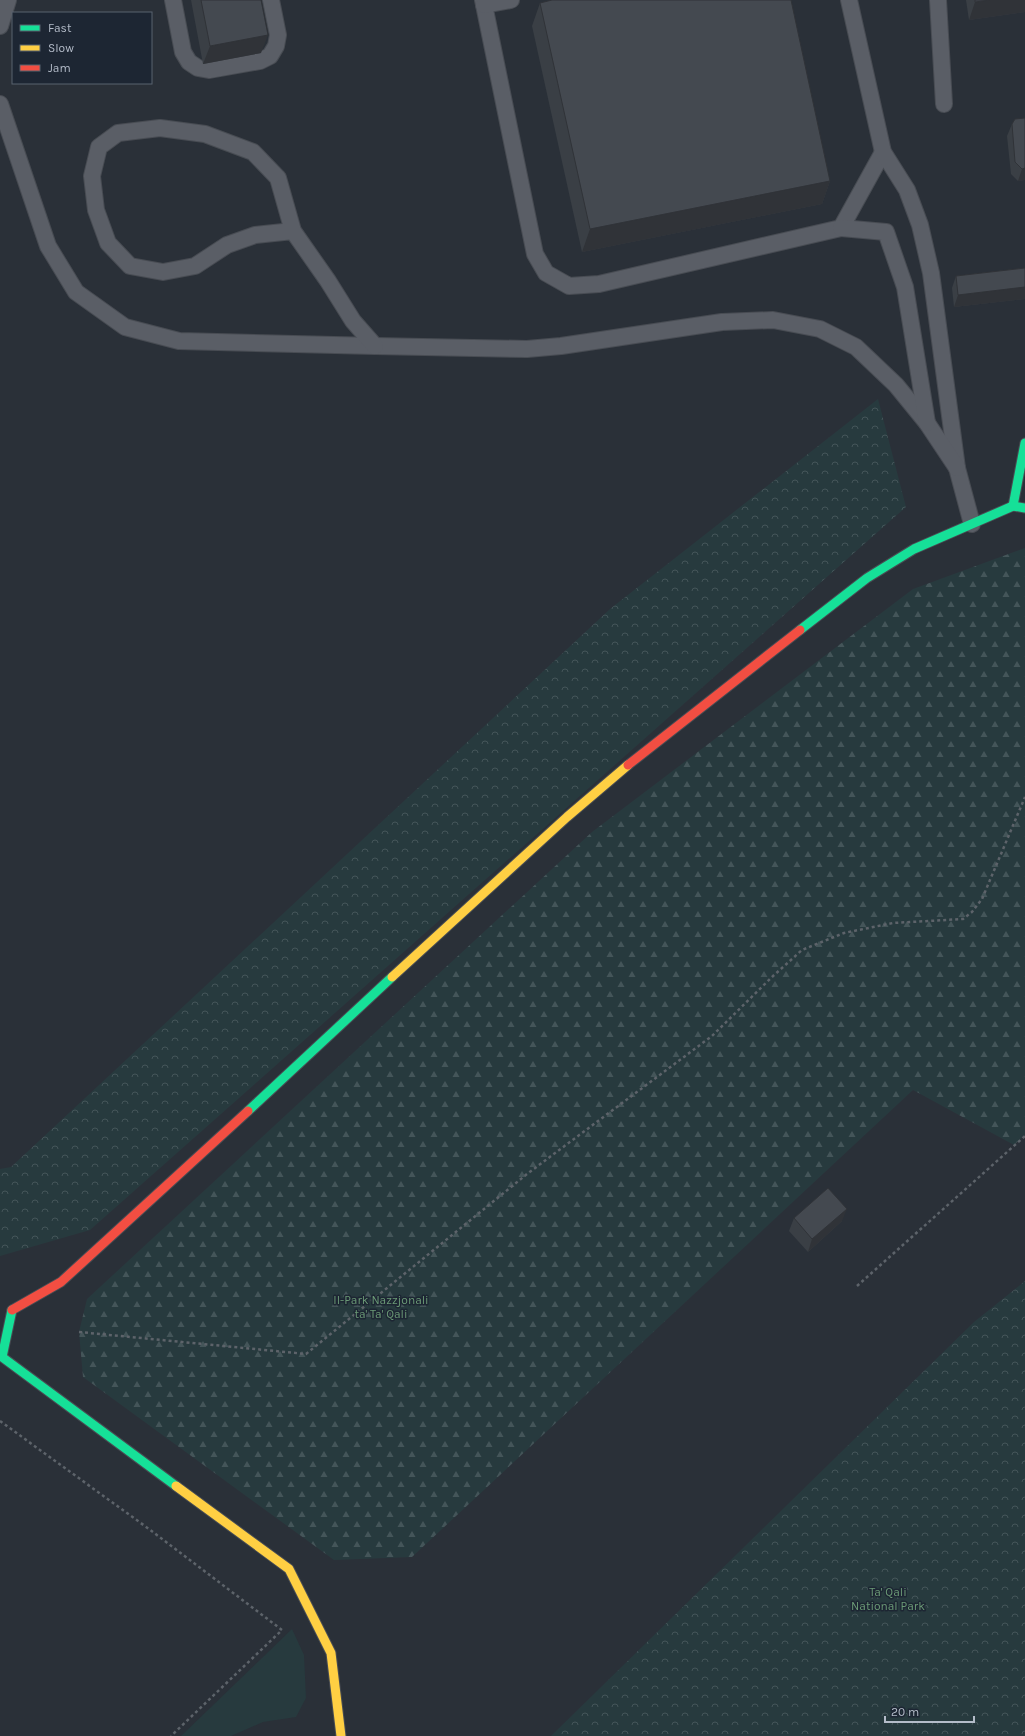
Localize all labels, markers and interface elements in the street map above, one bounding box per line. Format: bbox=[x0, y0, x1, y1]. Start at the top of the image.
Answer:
legend bbox=[12, 12, 152, 84]
text: Fast bbox=[48, 21, 72, 35]
text: Slow bbox=[48, 41, 74, 55]
text: Jam bbox=[48, 61, 71, 75]
park label: Il-Park Nazzjonali ta' Ta' Qali bbox=[333, 1293, 429, 1321]
park label: Ta' Qali National Park bbox=[851, 1585, 925, 1613]
scale bar bbox=[885, 1698, 974, 1724]
text: 20 m bbox=[891, 1705, 919, 1719]

